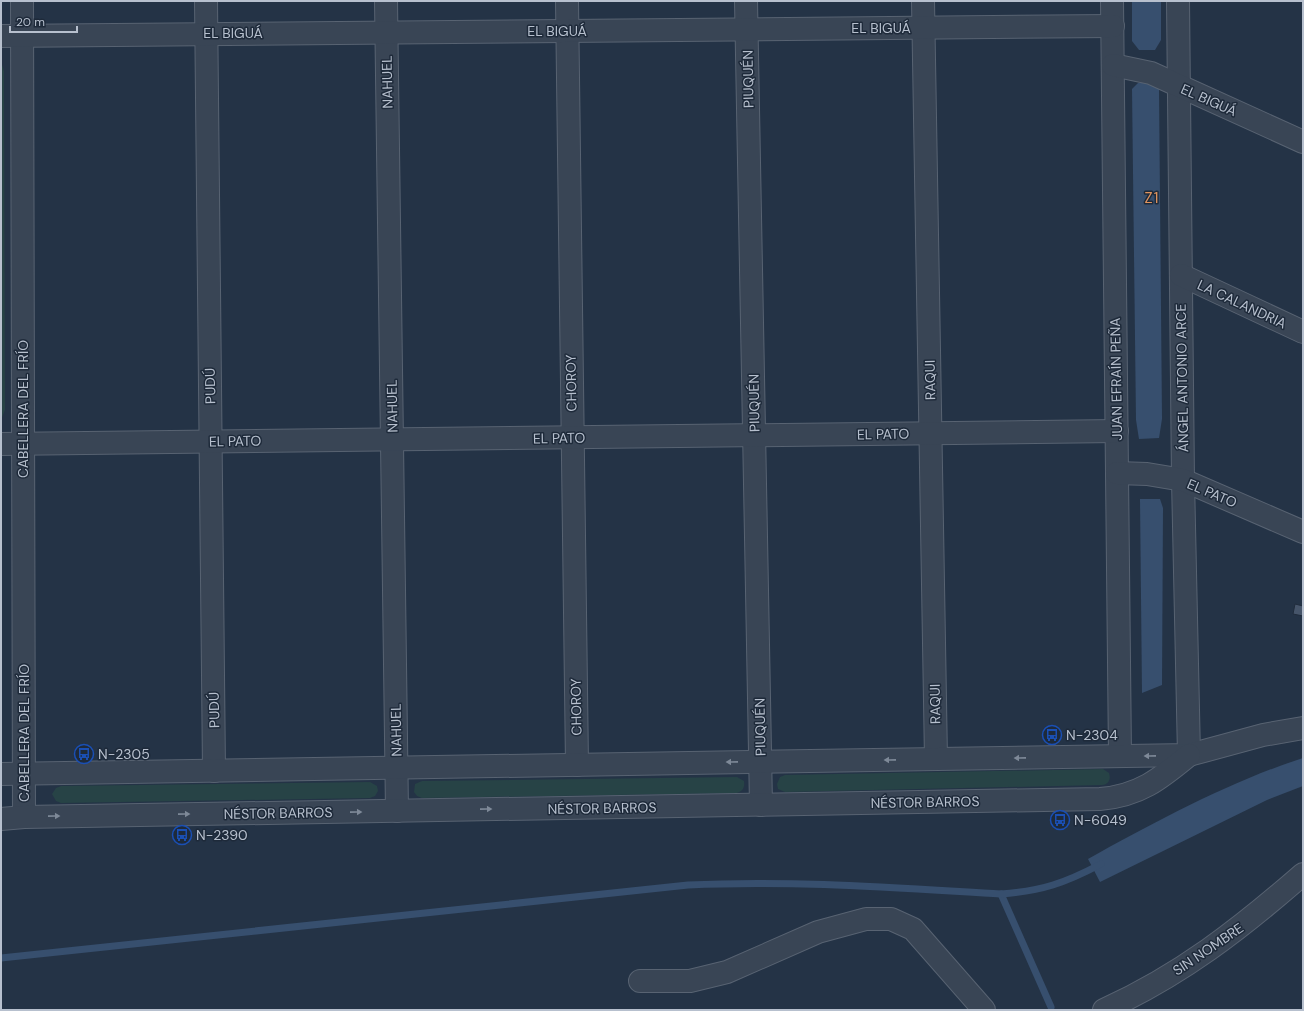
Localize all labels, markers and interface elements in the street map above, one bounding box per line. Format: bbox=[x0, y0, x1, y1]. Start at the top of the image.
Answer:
scale bar bbox=[10, 8, 77, 34]
text: 20 m bbox=[16, 14, 45, 30]
street label: EL BIGUÁ bbox=[851, 19, 911, 37]
street label: EL BIGUÁ bbox=[527, 22, 587, 40]
street label: EL BIGUÁ bbox=[203, 24, 263, 42]
street label: PIUQUÉN bbox=[738, 50, 758, 108]
street label: NAHUEL bbox=[378, 55, 396, 109]
street label: EL BIGUÁ bbox=[1178, 80, 1240, 120]
district label: Z1 bbox=[1145, 188, 1159, 208]
street label: LA CALANDRIA bbox=[1195, 275, 1289, 333]
street label: ÁNGEL ANTONIO ARCE bbox=[1172, 303, 1192, 453]
street label: JUAN EFRAÍN PEÑA bbox=[1106, 317, 1126, 441]
street label: CABELLERA DEL FRÍO bbox=[14, 340, 32, 478]
street label: CHOROY bbox=[562, 354, 580, 412]
street label: RAQUI bbox=[921, 360, 939, 400]
street label: PUDÚ bbox=[201, 368, 219, 404]
street label: PIUQUÉN bbox=[744, 374, 764, 432]
street label: NAHUEL bbox=[383, 379, 401, 433]
street label: EL PATO bbox=[857, 425, 909, 443]
street label: EL PATO bbox=[533, 429, 585, 447]
street label: EL PATO bbox=[209, 432, 261, 450]
street label: EL PATO bbox=[1184, 475, 1240, 512]
street label: CABELLERA DEL FRÍO bbox=[15, 664, 33, 802]
street label: CHOROY bbox=[567, 678, 585, 736]
street label: RAQUI bbox=[926, 684, 944, 724]
street label: PUDÚ bbox=[205, 692, 223, 728]
street label: PIUQUÉN bbox=[750, 698, 770, 756]
street label: NAHUEL bbox=[387, 703, 405, 757]
bus stop icon: N-2304 bbox=[1041, 724, 1063, 746]
place label: N-2304 bbox=[1066, 726, 1118, 744]
bus stop icon: N-2305 bbox=[73, 743, 95, 765]
place label: N-2305 bbox=[98, 745, 150, 763]
one-way arrow bbox=[1143, 753, 1156, 759]
one-way arrow bbox=[1013, 755, 1026, 761]
one-way arrow bbox=[883, 757, 896, 763]
one-way arrow bbox=[725, 759, 738, 765]
street label: NÉSTOR BARROS bbox=[870, 792, 980, 812]
street label: NÉSTOR BARROS bbox=[547, 798, 657, 818]
street label: NÉSTOR BARROS bbox=[223, 803, 333, 823]
one-way arrow bbox=[480, 806, 492, 813]
one-way arrow bbox=[350, 808, 362, 815]
bus stop icon: N-6049 bbox=[1049, 809, 1071, 831]
one-way arrow bbox=[178, 811, 191, 817]
place label: N-6049 bbox=[1074, 811, 1127, 829]
one-way arrow bbox=[48, 813, 61, 819]
bus stop icon: N-2390 bbox=[171, 824, 193, 846]
place label: N-2390 bbox=[196, 826, 248, 844]
street label: SIN NOMBRE bbox=[1169, 919, 1247, 979]

